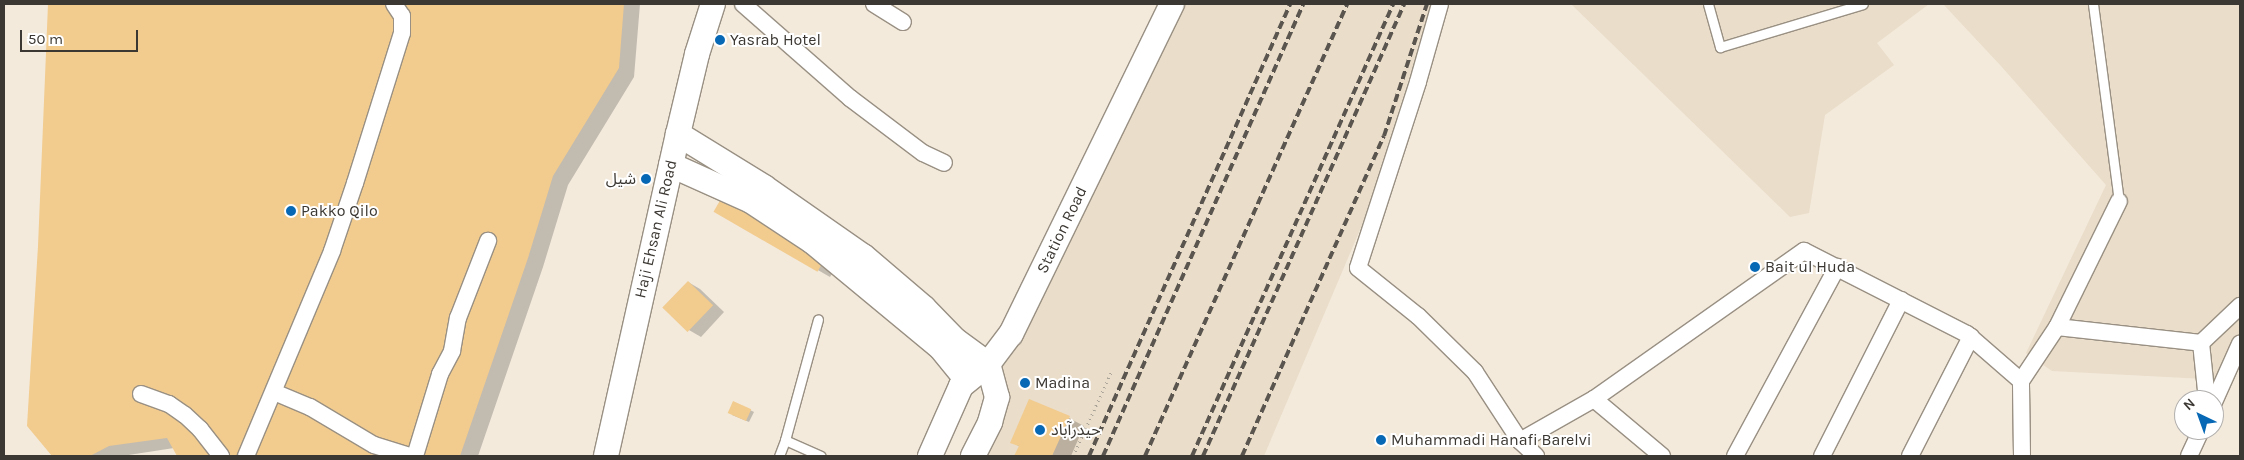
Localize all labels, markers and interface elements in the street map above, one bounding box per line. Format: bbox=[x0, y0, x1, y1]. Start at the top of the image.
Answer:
scale bar bbox=[22, 20, 140, 52]
text: 50 m bbox=[28, 30, 63, 48]
place label: Yasrab Hotel bbox=[730, 30, 821, 50]
marker: Yasrab Hotel bbox=[714, 34, 726, 46]
street label: Haji Ehsan Ali Road bbox=[631, 158, 681, 300]
place label: شیل bbox=[606, 169, 636, 189]
marker: شیل bbox=[640, 173, 652, 185]
street label: Station Road bbox=[1033, 183, 1091, 277]
place label: Pakko Qilo bbox=[301, 201, 378, 221]
marker: Pakko Qilo bbox=[285, 205, 297, 217]
place label: Bait ul Huda bbox=[1765, 257, 1855, 277]
marker: Bait ul Huda bbox=[1749, 261, 1761, 273]
place label: Madina bbox=[1035, 373, 1090, 393]
marker: Madina bbox=[1019, 377, 1031, 389]
north arrow bbox=[2174, 390, 2224, 440]
text: N bbox=[2180, 395, 2199, 414]
place label: حیدرآباد bbox=[1051, 420, 1101, 440]
marker: حیدرآباد bbox=[1033, 423, 1047, 437]
place label: Muhammadi Hanafi Barelvi bbox=[1391, 430, 1592, 450]
marker: Muhammadi Hanafi Barelvi bbox=[1375, 434, 1387, 446]

